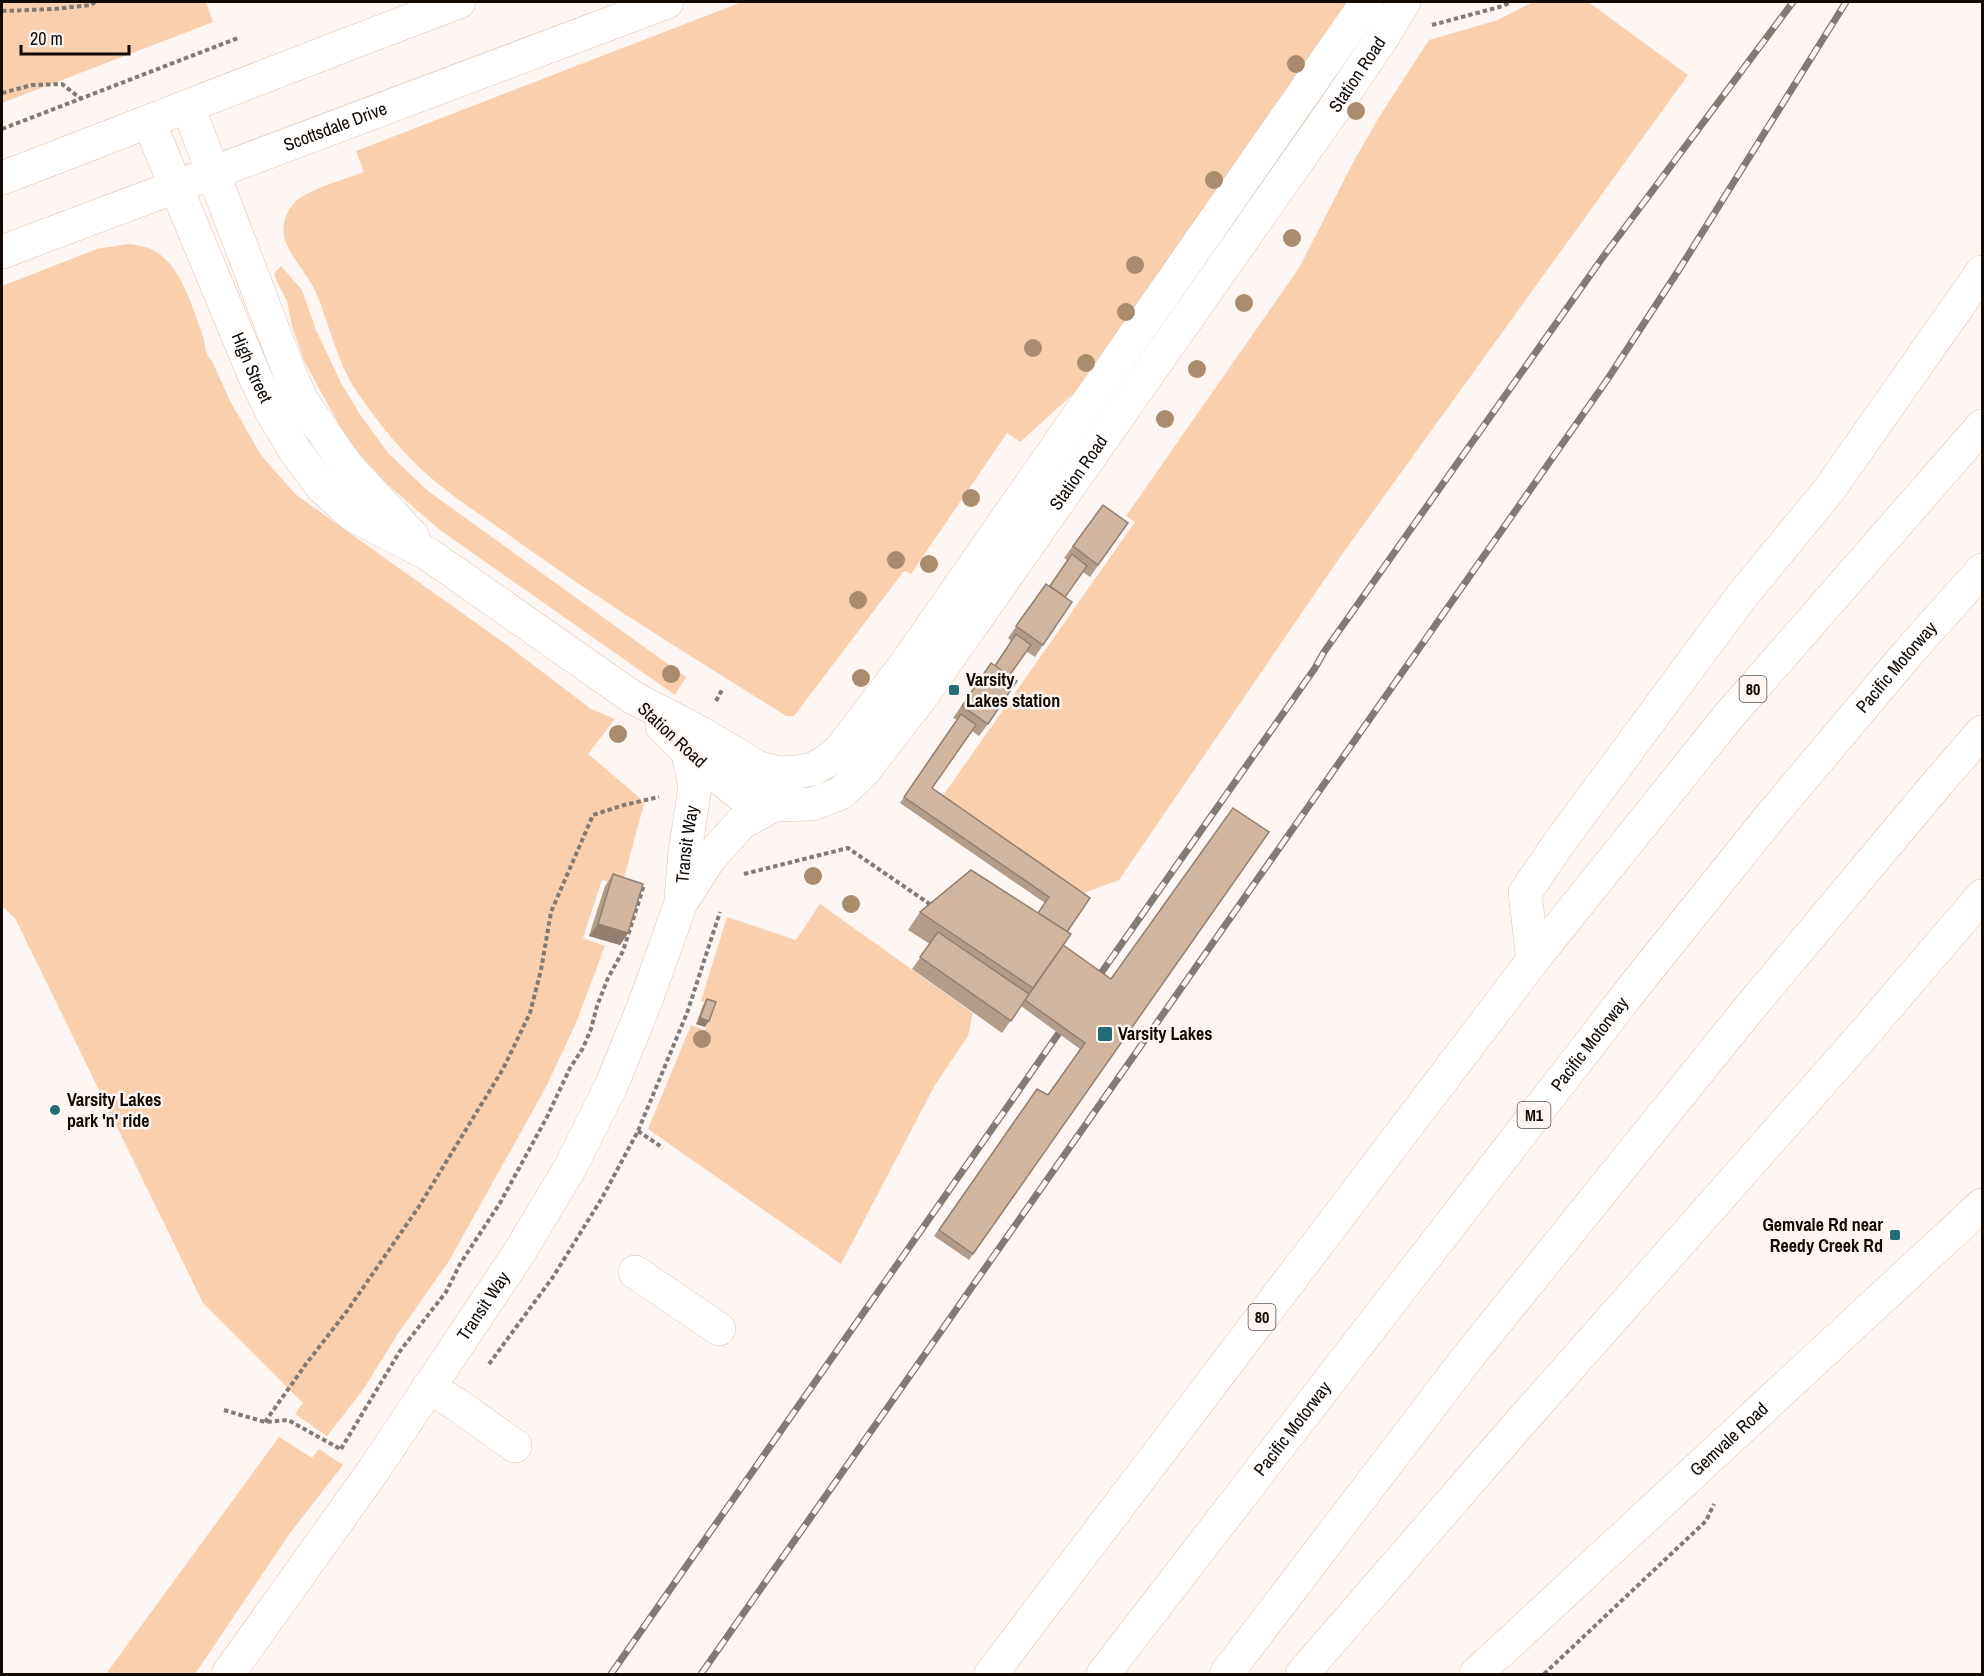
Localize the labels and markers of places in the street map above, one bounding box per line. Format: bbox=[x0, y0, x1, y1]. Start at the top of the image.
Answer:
place label: Varsity Lakes station bbox=[966, 667, 1060, 713]
marker: Varsity Lakes station bbox=[947, 683, 961, 697]
place label: Varsity Lakes bbox=[1118, 1021, 1212, 1046]
marker: Varsity Lakes bbox=[1096, 1025, 1114, 1043]
place label: Varsity Lakes park 'n' ride bbox=[67, 1087, 161, 1133]
marker: Varsity Lakes park 'n' ride bbox=[48, 1103, 62, 1117]
place label: Gemvale Rd near Reedy Creek Rd bbox=[1762, 1212, 1883, 1258]
marker: Gemvale Rd near Reedy Creek Rd bbox=[1888, 1228, 1902, 1242]

